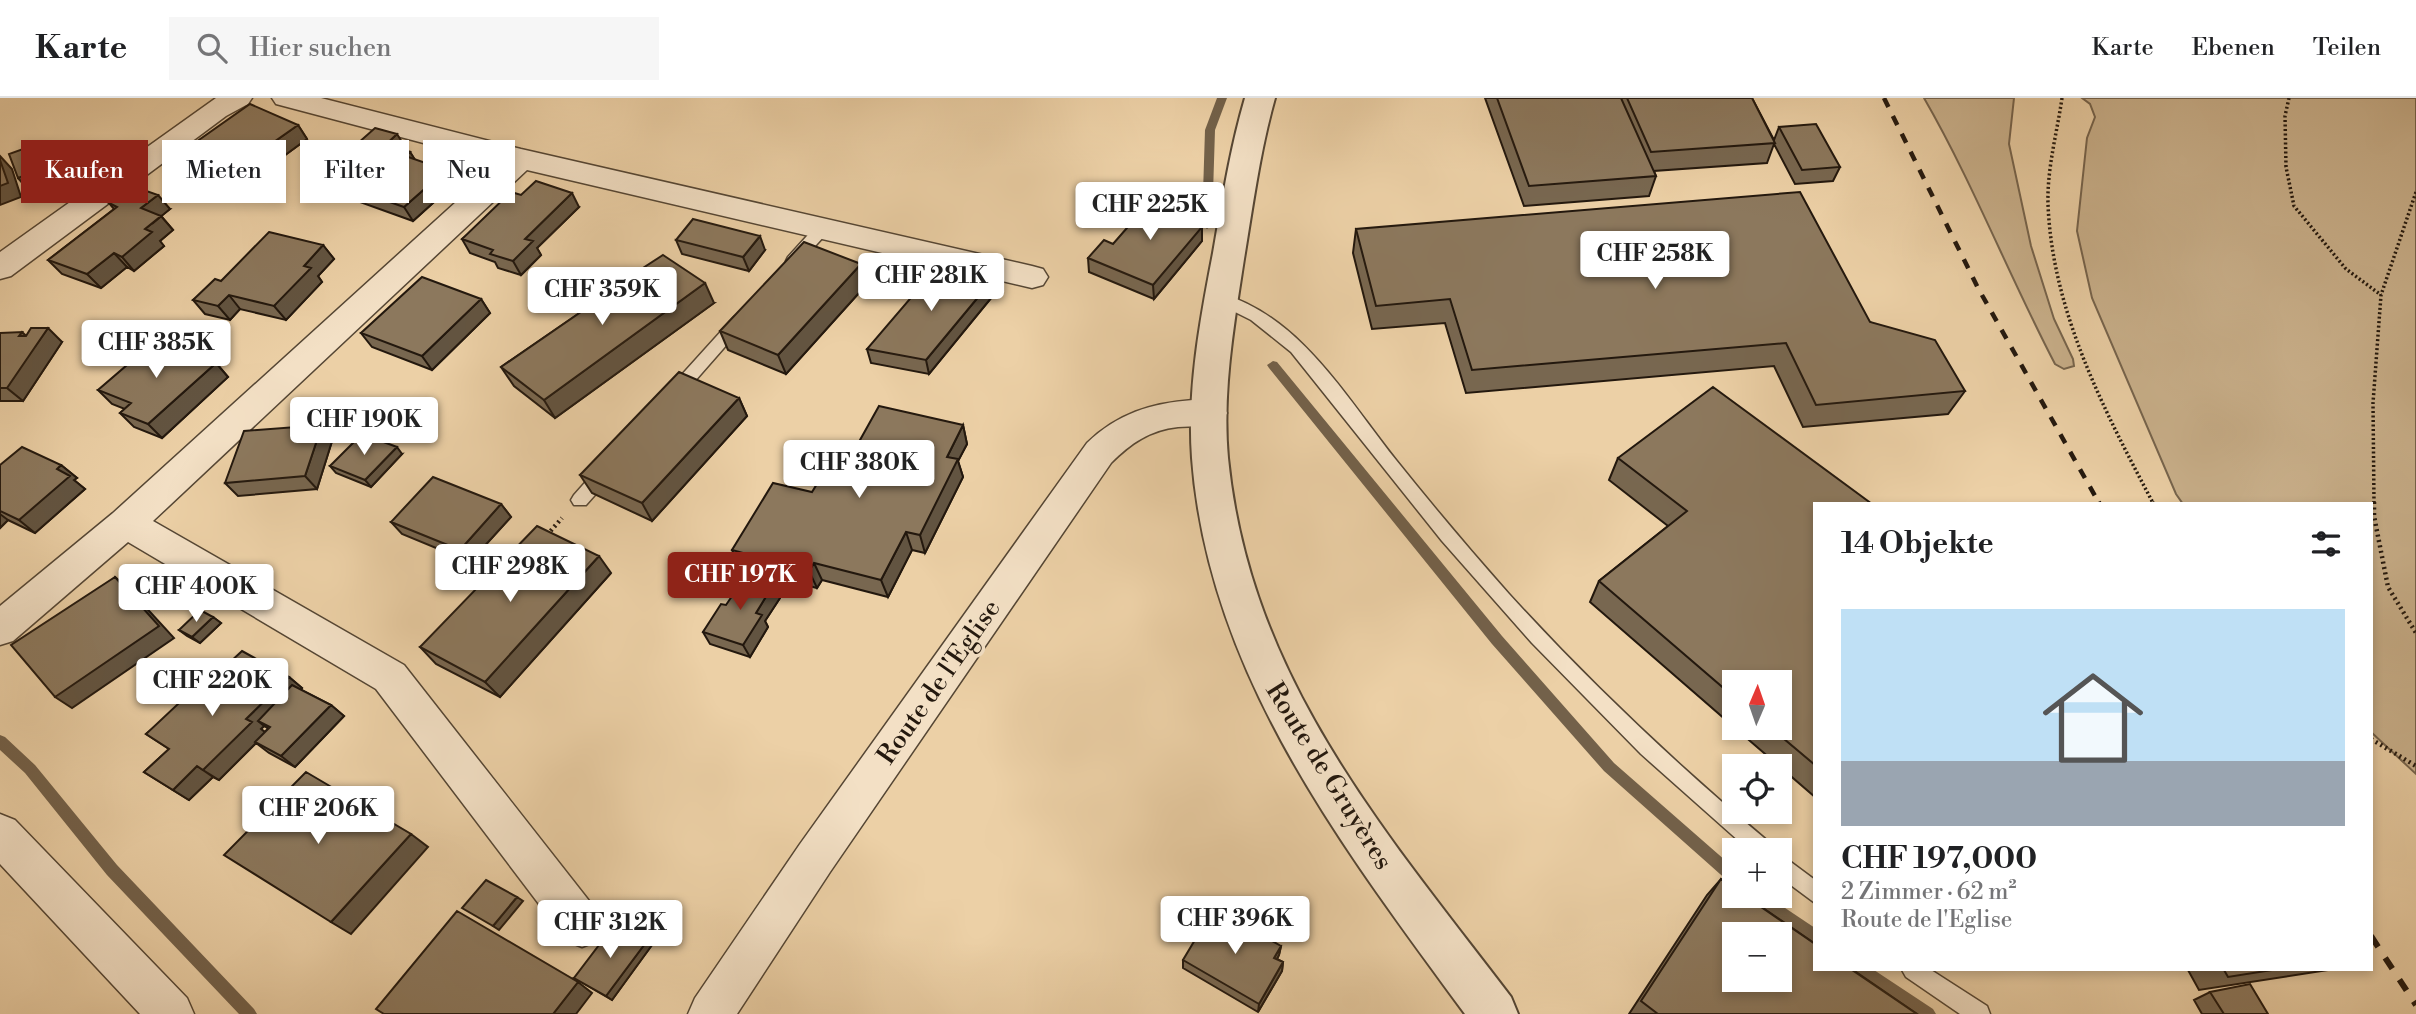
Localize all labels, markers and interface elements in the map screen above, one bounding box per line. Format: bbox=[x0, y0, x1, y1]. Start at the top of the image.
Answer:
search box bbox=[169, 17, 659, 80]
text: Karte bbox=[35, 28, 127, 69]
icon: search bbox=[193, 29, 231, 67]
text: Hier suchen bbox=[249, 32, 392, 64]
text: Karte bbox=[2092, 33, 2154, 63]
text: Ebenen bbox=[2192, 33, 2275, 63]
text: Teilen bbox=[2313, 33, 2381, 63]
chip: Kaufen bbox=[21, 140, 148, 203]
chip: Mieten bbox=[162, 140, 286, 203]
chip: Filter bbox=[300, 140, 409, 203]
chip: Neu bbox=[423, 140, 515, 203]
pin: CHF 225K bbox=[1078, 183, 1222, 242]
text: CHF 225K bbox=[1091, 191, 1209, 219]
pin: CHF 258K bbox=[1583, 232, 1727, 291]
text: CHF 258K bbox=[1596, 240, 1714, 268]
pin: CHF 281K bbox=[859, 254, 1003, 313]
text: CHF 281K bbox=[874, 262, 988, 290]
pin: CHF 359K bbox=[530, 268, 674, 327]
text: CHF 359K bbox=[544, 276, 660, 304]
pin: CHF 385K bbox=[84, 320, 228, 380]
text: CHF 385K bbox=[98, 329, 214, 357]
pin: CHF 190K bbox=[292, 398, 436, 457]
text: CHF 190K bbox=[306, 406, 422, 434]
pin: CHF 380K bbox=[787, 440, 931, 500]
text: CHF 380K bbox=[799, 449, 919, 477]
text: 14 Objekte bbox=[1841, 525, 1994, 563]
icon: filters bbox=[2307, 525, 2345, 563]
pin: CHF 298K bbox=[438, 545, 582, 604]
pin: CHF 197K bbox=[668, 552, 812, 612]
text: CHF 298K bbox=[451, 553, 569, 581]
text: CHF 197K bbox=[684, 561, 796, 589]
pin: CHF 400K bbox=[124, 564, 268, 624]
text: CHF 400K bbox=[135, 573, 257, 601]
street label: Route de l'Eglise bbox=[870, 593, 1008, 771]
icon: home bbox=[2030, 655, 2156, 781]
pin: CHF 220K bbox=[140, 658, 284, 718]
text: CHF 220K bbox=[152, 667, 272, 695]
north arrow bbox=[1722, 670, 1792, 740]
map controls bbox=[1722, 670, 1792, 992]
street label: Route de Gruyères bbox=[1259, 676, 1399, 876]
button: locate bbox=[1722, 754, 1792, 824]
pin: CHF 206K bbox=[246, 786, 390, 846]
text: CHF 206K bbox=[258, 795, 378, 823]
button: + bbox=[1722, 838, 1792, 908]
text: CHF 197,000 bbox=[1841, 840, 2037, 878]
text: 2 Zimmer · 62 m² bbox=[1841, 878, 2017, 906]
pin: CHF 396K bbox=[1163, 896, 1307, 956]
pin: CHF 312K bbox=[538, 900, 682, 960]
text: CHF 396K bbox=[1177, 905, 1293, 933]
text: Route de l'Eglise bbox=[1841, 906, 2012, 934]
text: CHF 312K bbox=[553, 909, 667, 937]
button: − bbox=[1722, 922, 1792, 992]

